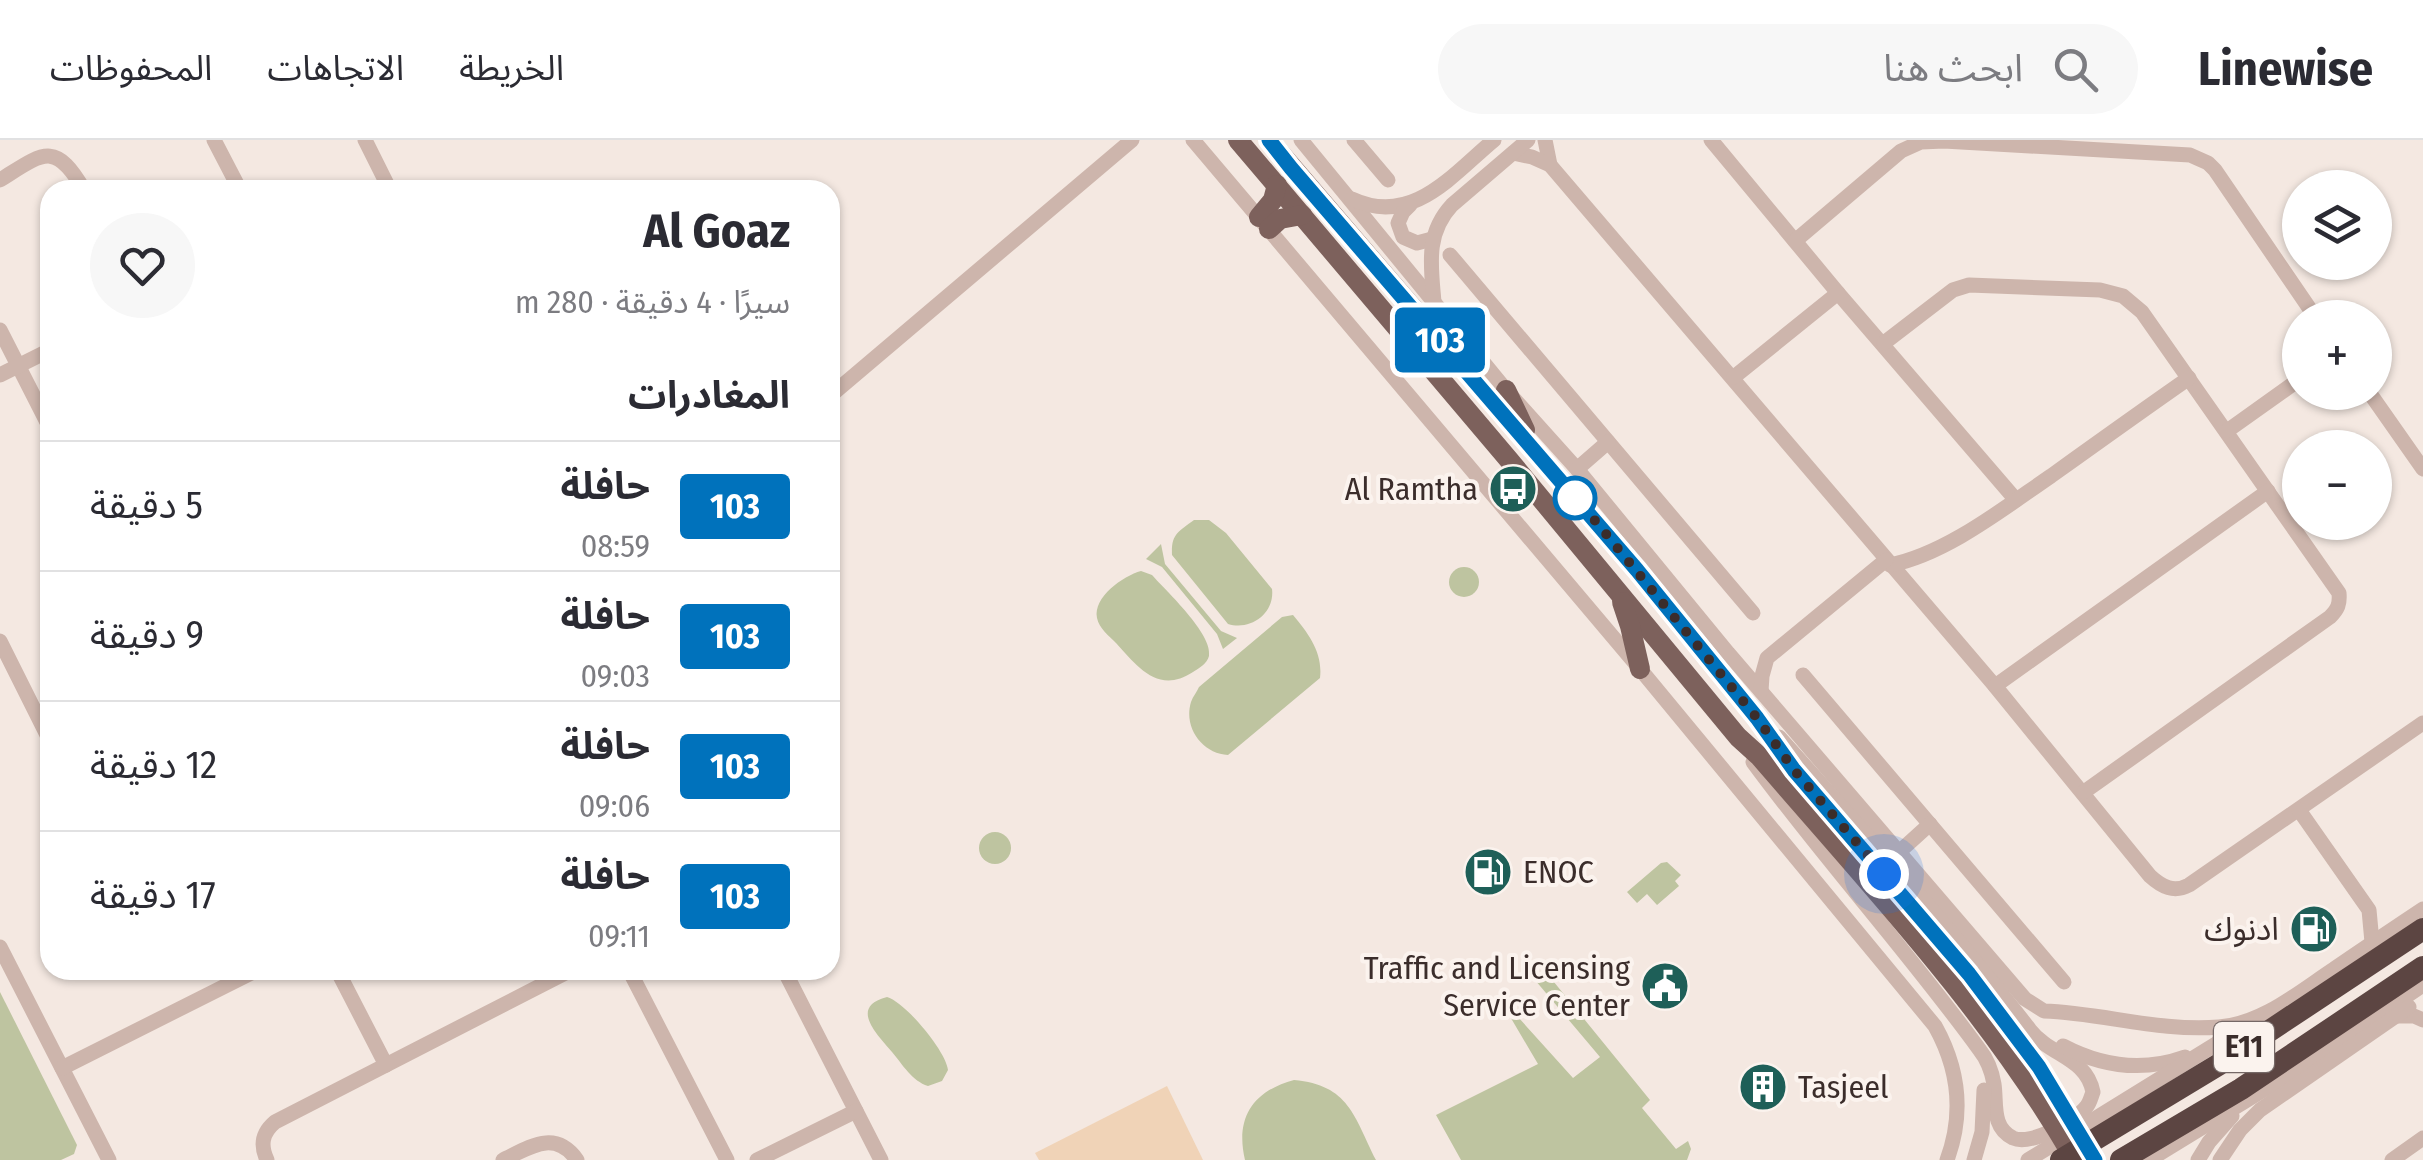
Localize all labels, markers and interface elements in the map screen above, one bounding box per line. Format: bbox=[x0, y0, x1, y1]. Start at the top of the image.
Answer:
search box bbox=[1438, 24, 2138, 114]
text: Linewise bbox=[2198, 40, 2373, 98]
icon: search bbox=[2048, 42, 2103, 97]
text: ابحث هنا bbox=[1883, 45, 2023, 91]
text: المحفوظات bbox=[50, 47, 212, 89]
text: الاتجاهات bbox=[267, 47, 404, 89]
text: الخريطة bbox=[459, 47, 564, 89]
map controls bbox=[2282, 170, 2392, 540]
button: layers bbox=[2282, 170, 2392, 280]
text: Al Goaz bbox=[643, 202, 790, 260]
button: heart bbox=[90, 213, 195, 318]
text: سيرًا · 4 دقيقة · 280 m bbox=[515, 283, 790, 321]
button: + bbox=[2282, 300, 2392, 410]
line badge: 103 bbox=[1382, 308, 1498, 372]
text: 103 bbox=[1415, 319, 1465, 361]
text: المغادرات bbox=[628, 372, 790, 418]
button: − bbox=[2282, 430, 2392, 540]
text: حافلة bbox=[561, 463, 650, 509]
bus stop icon: Al Ramtha bbox=[1487, 463, 1539, 515]
place label: Al Ramtha bbox=[1345, 470, 1478, 508]
unlabelled marker bbox=[1554, 477, 1596, 519]
text: 5 دقيقة bbox=[90, 482, 203, 528]
text: 103 bbox=[710, 485, 760, 527]
text: 08:59 bbox=[581, 527, 650, 565]
text: حافلة bbox=[561, 593, 650, 639]
text: 9 دقيقة bbox=[90, 612, 204, 658]
text: 103 bbox=[710, 615, 760, 657]
text: 09:03 bbox=[580, 657, 650, 695]
text: حافلة bbox=[561, 723, 650, 769]
text: 12 دقيقة bbox=[90, 742, 217, 788]
text: 103 bbox=[710, 745, 760, 787]
text: 09:06 bbox=[579, 787, 650, 825]
fuel station icon: ENOC bbox=[1462, 846, 1514, 898]
your location bbox=[1859, 849, 1909, 899]
text: حافلة bbox=[561, 853, 650, 899]
place label: ENOC bbox=[1523, 853, 1594, 891]
text: 17 دقيقة bbox=[90, 872, 216, 918]
text: 103 bbox=[710, 875, 760, 917]
fuel station icon: ادنوك bbox=[2288, 903, 2340, 955]
place label: ادنوك bbox=[2204, 910, 2279, 948]
text: 09:11 bbox=[588, 917, 650, 955]
place label: Traffic and Licensing Service Center bbox=[1364, 949, 1630, 1024]
public building icon: Traffic and Licensing Service Center bbox=[1639, 960, 1691, 1012]
road number: E11 bbox=[2214, 1022, 2274, 1072]
building icon: Tasjeel bbox=[1737, 1061, 1789, 1113]
place label: Tasjeel bbox=[1798, 1068, 1888, 1106]

